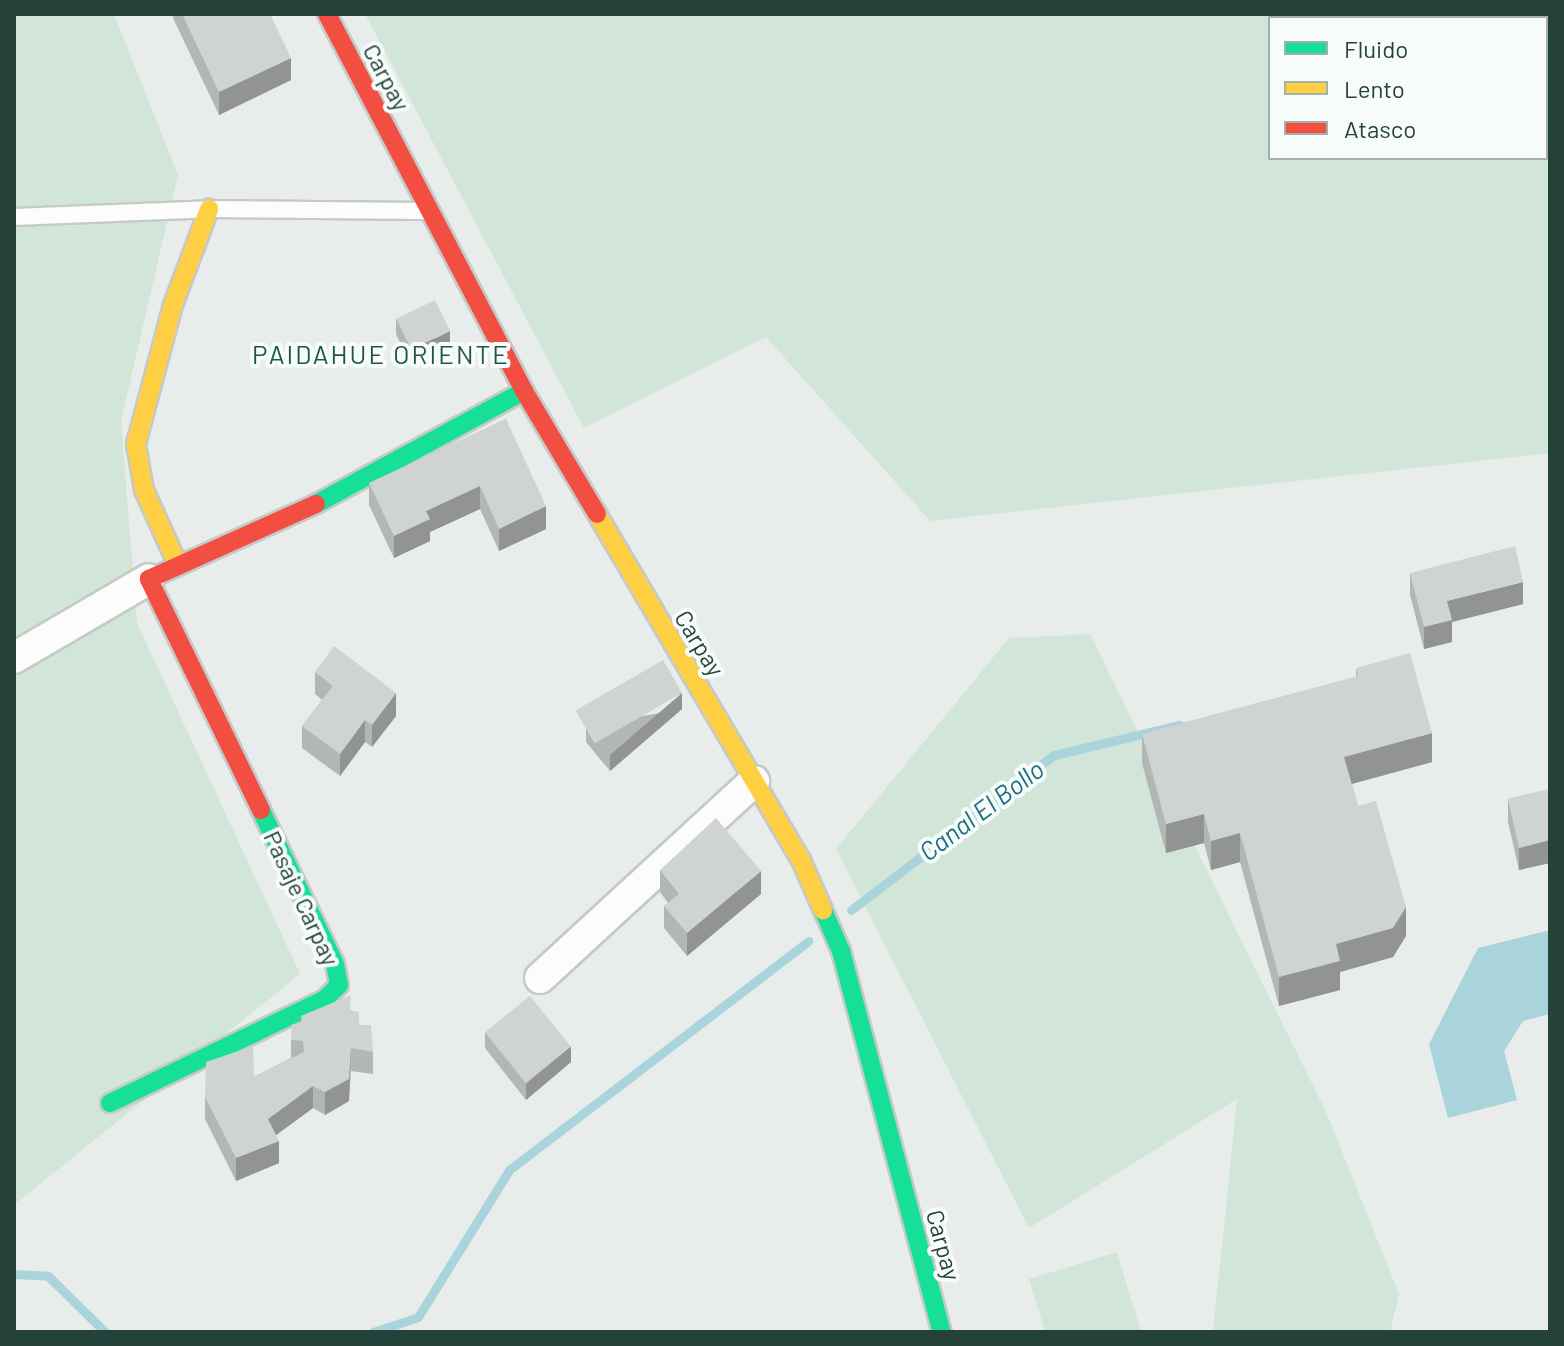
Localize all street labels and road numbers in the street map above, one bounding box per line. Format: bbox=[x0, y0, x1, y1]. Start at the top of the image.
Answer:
street label: Carpay bbox=[357, 39, 417, 115]
street label: Carpay bbox=[669, 605, 731, 681]
street label: Pasaje Carpay bbox=[258, 826, 346, 970]
street label: Carpay bbox=[921, 1207, 967, 1283]

